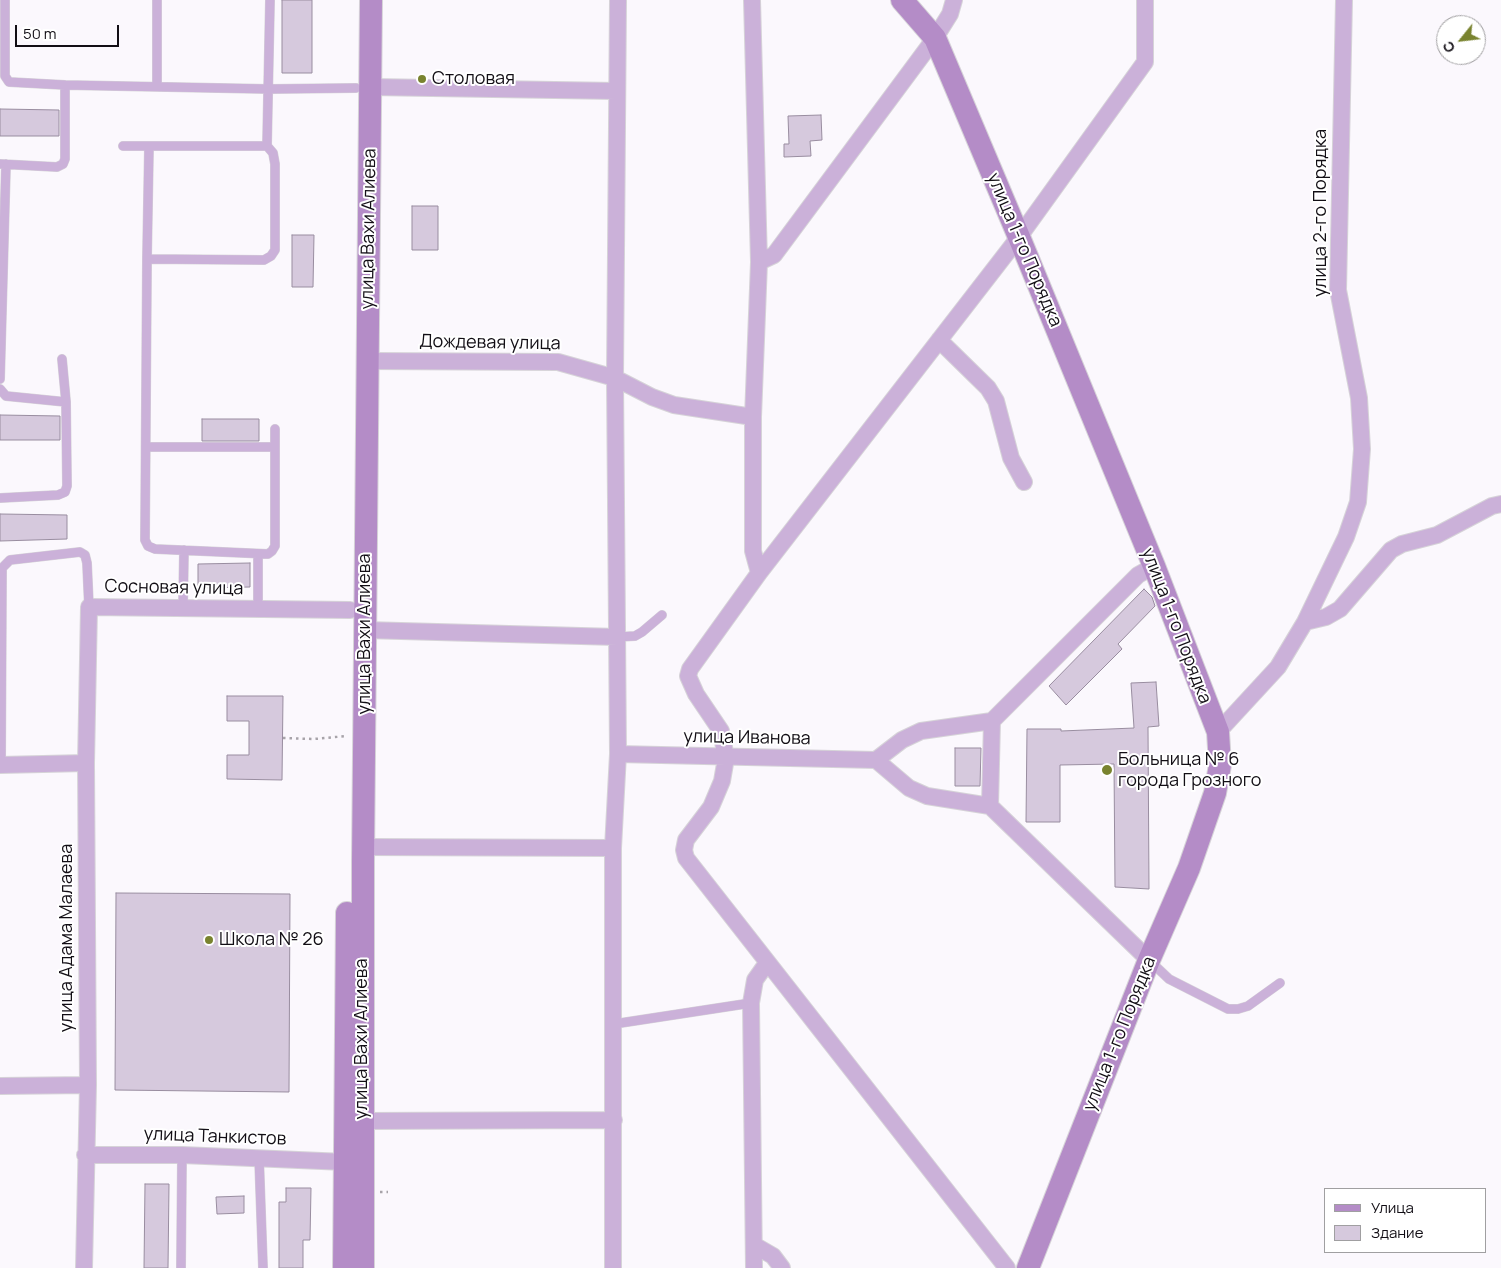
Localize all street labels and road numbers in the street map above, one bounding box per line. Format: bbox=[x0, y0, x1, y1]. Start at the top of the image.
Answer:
street label: улица 2-го Порядка bbox=[1310, 129, 1332, 297]
street label: улица Вахи Алиева bbox=[357, 148, 381, 310]
street label: улица 1-го Порядка bbox=[982, 170, 1066, 330]
street label: Дождевая улица bbox=[419, 331, 561, 355]
street label: улица 1-го Порядка bbox=[1136, 545, 1216, 707]
street label: улица Вахи Алиева bbox=[354, 554, 376, 714]
street label: Сосновая улица bbox=[104, 576, 244, 600]
street label: улица Иванова bbox=[683, 726, 811, 750]
street label: улица Адама Малаева bbox=[56, 844, 78, 1032]
street label: улица 1-го Порядка bbox=[1079, 954, 1161, 1114]
street label: улица Вахи Алиева bbox=[351, 959, 373, 1119]
street label: улица Танкистов bbox=[143, 1124, 287, 1150]

